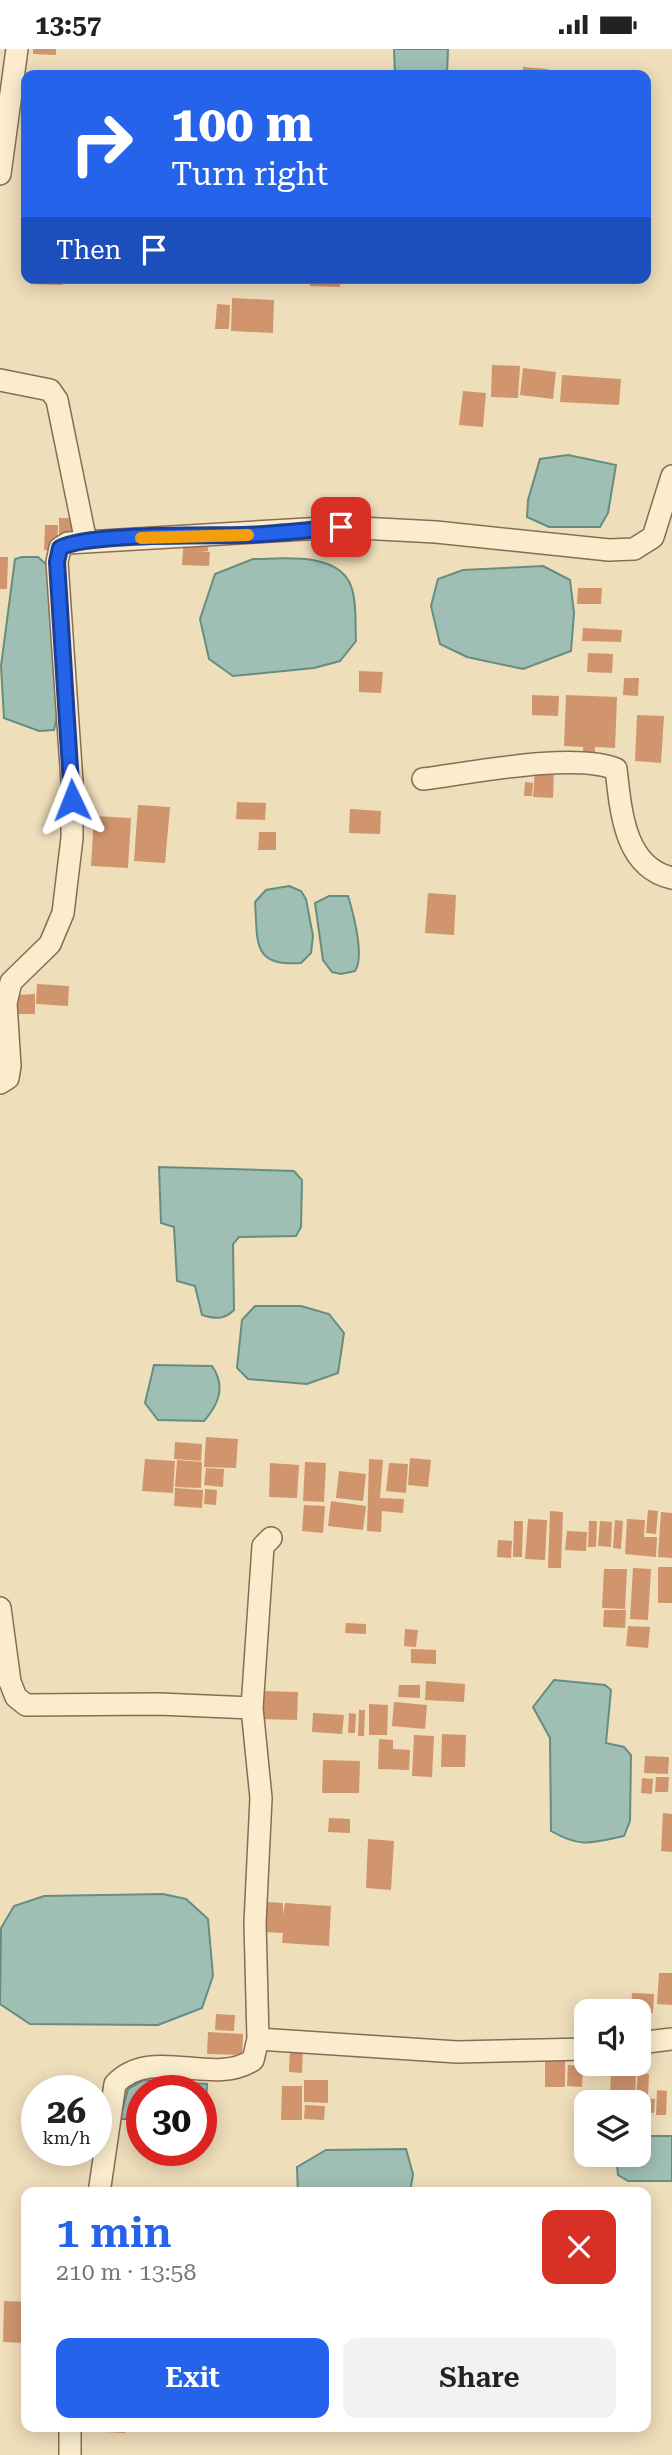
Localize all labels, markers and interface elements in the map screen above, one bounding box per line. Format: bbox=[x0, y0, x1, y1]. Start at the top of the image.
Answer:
text: 13:57 bbox=[35, 10, 101, 40]
text: 100 m bbox=[171, 96, 313, 153]
icon: right bbox=[56, 98, 147, 189]
text: Turn right bbox=[171, 155, 328, 193]
icon: arrive bbox=[135, 231, 173, 269]
text: Then bbox=[56, 235, 121, 265]
pin bbox=[311, 497, 371, 557]
icon: arrive bbox=[322, 508, 360, 546]
position arrow bbox=[35, 763, 109, 837]
map controls bbox=[574, 1999, 651, 2167]
button: sound bbox=[574, 1999, 651, 2076]
speed limit sign: 30 bbox=[126, 2075, 217, 2166]
button: layers bbox=[574, 2090, 651, 2167]
text: 26 bbox=[47, 2091, 86, 2132]
text: km/h bbox=[42, 2127, 91, 2148]
text: 1 min bbox=[56, 2208, 172, 2257]
button: close bbox=[542, 2210, 616, 2284]
text: 210 m · 13:58 bbox=[56, 2259, 196, 2286]
button: Exit bbox=[56, 2338, 329, 2418]
button: Share bbox=[343, 2338, 616, 2418]

